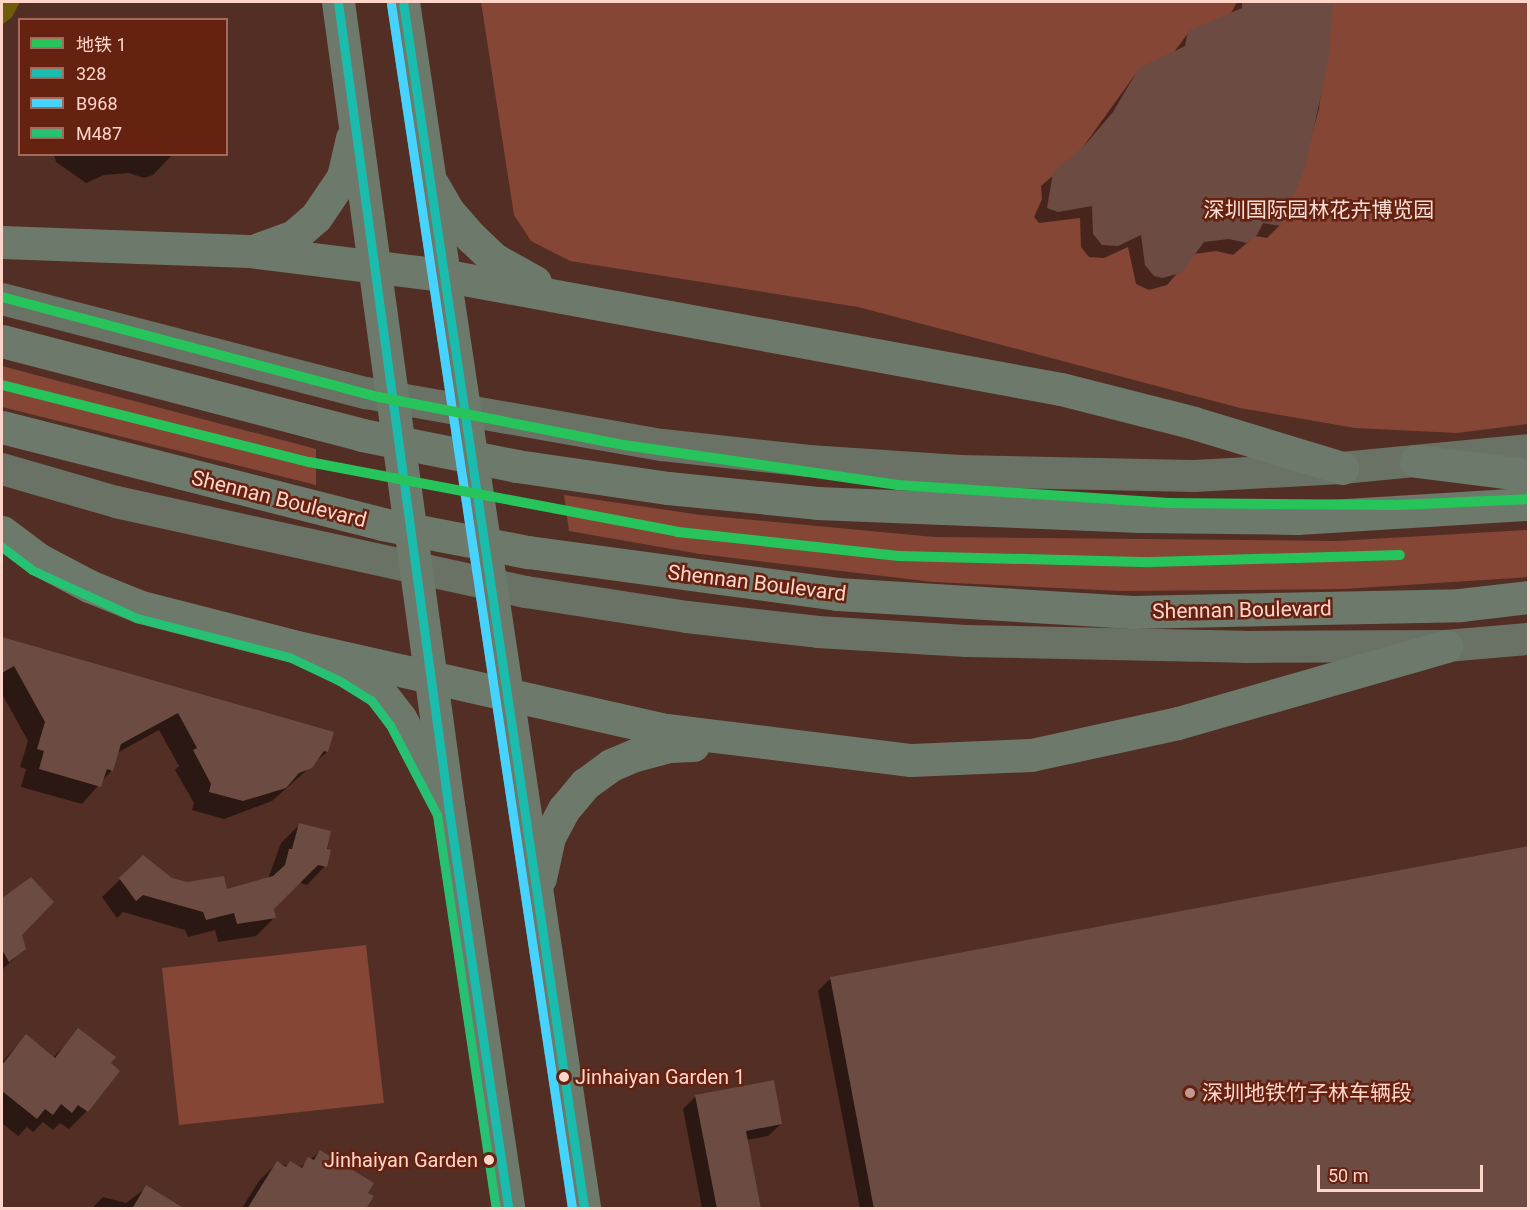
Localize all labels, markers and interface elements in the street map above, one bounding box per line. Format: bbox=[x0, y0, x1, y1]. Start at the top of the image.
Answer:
legend bbox=[18, 18, 228, 156]
text: 地铁 1 bbox=[76, 34, 127, 55]
text: 328 bbox=[76, 63, 106, 84]
text: B968 bbox=[76, 93, 118, 114]
text: M487 bbox=[76, 123, 122, 144]
park label: 深圳国际园林花卉博览园 bbox=[1204, 197, 1434, 223]
street label: Shennan Boulevard bbox=[189, 465, 369, 533]
street label: Shennan Boulevard bbox=[666, 560, 848, 606]
street label: Shennan Boulevard bbox=[1152, 596, 1332, 624]
place label: Jinhaiyan Garden 1 bbox=[575, 1065, 745, 1089]
marker: Jinhaiyan Garden 1 bbox=[558, 1071, 570, 1083]
place label: 深圳地铁竹子林车辆段 bbox=[1202, 1080, 1412, 1106]
marker: 深圳地铁竹子林车辆段 bbox=[1183, 1086, 1197, 1100]
place label: Jinhaiyan Garden bbox=[324, 1148, 478, 1172]
scale bar bbox=[1320, 1153, 1486, 1191]
marker: Jinhaiyan Garden bbox=[483, 1154, 495, 1166]
text: 50 m bbox=[1328, 1165, 1368, 1186]

